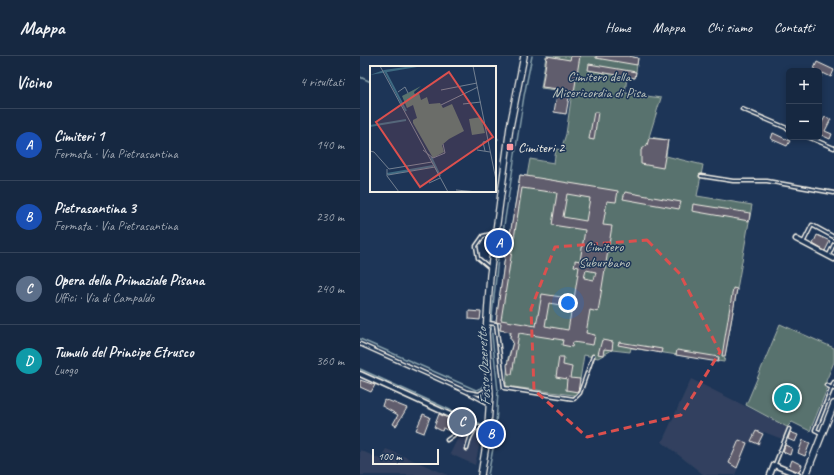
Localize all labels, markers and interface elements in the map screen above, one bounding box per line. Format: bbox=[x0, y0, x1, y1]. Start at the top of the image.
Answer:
text: Mappa bbox=[20, 16, 64, 40]
text: Home bbox=[605, 19, 631, 36]
text: Mappa bbox=[653, 19, 685, 36]
text: Chi siamo bbox=[707, 19, 752, 36]
text: Contatti bbox=[774, 19, 814, 36]
inset map bbox=[370, 66, 496, 192]
park label: Cimitero della Misericordia di Pisa bbox=[552, 68, 647, 101]
map controls bbox=[786, 68, 822, 140]
button: + bbox=[786, 68, 822, 104]
text: Vicino bbox=[16, 72, 51, 93]
text: 4 risultati bbox=[300, 74, 344, 90]
button: − bbox=[786, 104, 822, 140]
text: Cimiteri 1 bbox=[54, 127, 104, 146]
text: A bbox=[26, 137, 32, 153]
text: 140 m bbox=[316, 137, 344, 153]
place label: Cimiteri 2 bbox=[518, 139, 566, 156]
marker: Cimiteri 2 bbox=[505, 142, 515, 152]
text: Fermata · Via Pietrasantina bbox=[54, 146, 178, 162]
text: Pietrasantina 3 bbox=[54, 199, 136, 218]
text: B bbox=[26, 209, 32, 225]
text: 230 m bbox=[316, 209, 344, 225]
text: Fermata · Via Pietrasantina bbox=[54, 218, 178, 234]
pin: A bbox=[486, 228, 512, 258]
park label: Cimitero Suburbano bbox=[579, 238, 631, 271]
text: Opera della Primaziale Pisana bbox=[54, 271, 204, 290]
text: C bbox=[26, 281, 32, 297]
text: 240 m bbox=[316, 281, 344, 297]
text: Uffici · Via di Campaldo bbox=[54, 290, 154, 306]
your location bbox=[558, 293, 578, 313]
water label: Fosso Ozzeretto bbox=[472, 325, 496, 407]
text: Tumulo del Principe Etrusco bbox=[54, 343, 194, 362]
text: D bbox=[25, 353, 33, 369]
text: 360 m bbox=[316, 353, 344, 369]
text: Luogo bbox=[54, 362, 78, 378]
pin: D bbox=[774, 383, 800, 413]
pin: C bbox=[449, 407, 475, 437]
pin: B bbox=[478, 419, 504, 449]
scale bar bbox=[372, 447, 439, 466]
text: 100 m bbox=[378, 449, 402, 463]

